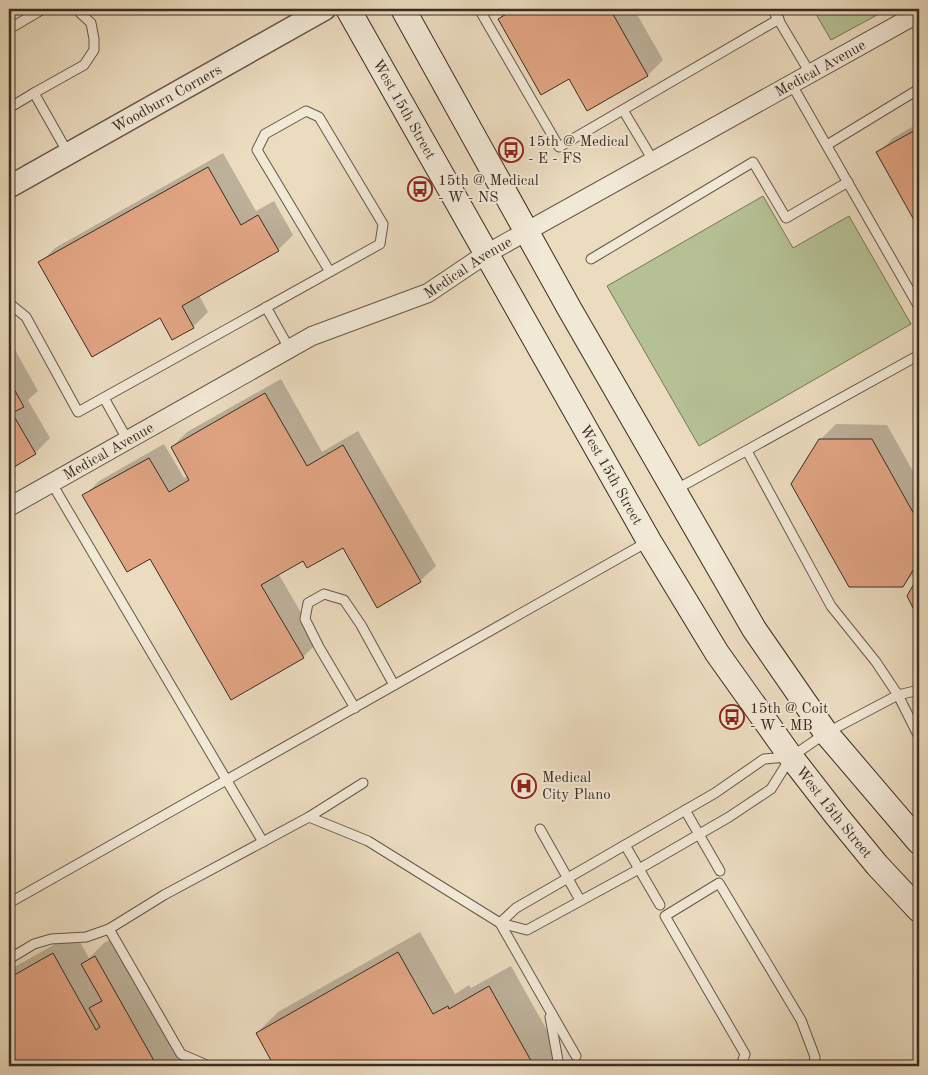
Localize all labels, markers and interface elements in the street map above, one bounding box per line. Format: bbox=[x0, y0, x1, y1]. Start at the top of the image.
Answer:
street label: Medical Avenue bbox=[773, 38, 869, 100]
street label: West 15th Street bbox=[369, 57, 438, 162]
street label: Woodburn Corners bbox=[110, 63, 225, 136]
place label: 15th @ Medical - E - FS bbox=[528, 135, 629, 167]
bus stop icon: 15th @ Medical - E - FS bbox=[498, 137, 524, 163]
place label: 15th @ Medical - W - NS bbox=[438, 174, 539, 206]
bus stop icon: 15th @ Medical - W - NS bbox=[407, 176, 433, 202]
street label: Medical Avenue bbox=[422, 235, 515, 302]
street label: Medical Avenue bbox=[61, 421, 157, 484]
street label: West 15th Street bbox=[576, 423, 644, 528]
place label: 15th @ Coit - W - MB bbox=[750, 702, 828, 734]
bus stop icon: 15th @ Coit - W - MB bbox=[719, 704, 745, 730]
street label: West 15th Street bbox=[792, 764, 874, 862]
place label: Medical City Plano bbox=[542, 771, 611, 803]
hospital icon: Medical City Plano bbox=[511, 773, 537, 799]

